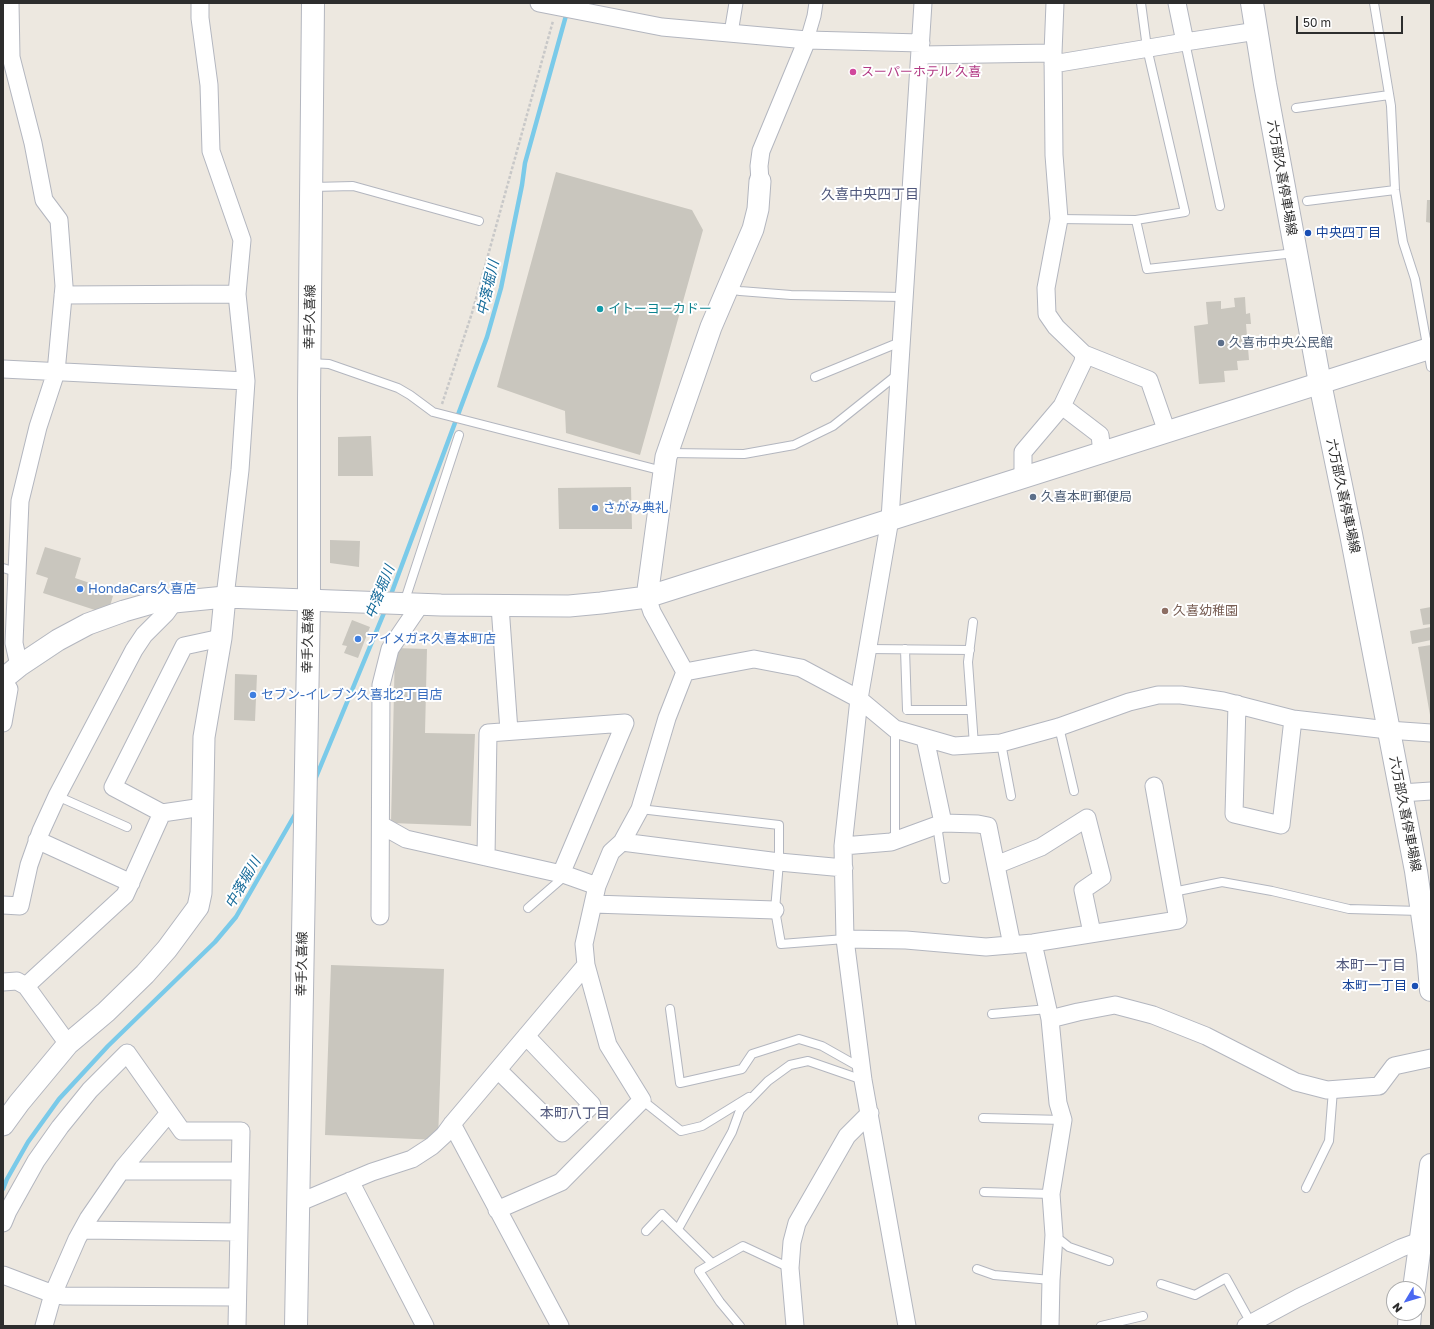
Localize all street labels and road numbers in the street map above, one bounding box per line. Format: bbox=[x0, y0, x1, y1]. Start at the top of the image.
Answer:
street label: 六万部久喜停車場線 bbox=[1264, 119, 1300, 237]
street label: 幸手久喜線 bbox=[302, 284, 318, 350]
street label: 六万部久喜停車場線 bbox=[1323, 437, 1363, 555]
street label: 幸手久喜線 bbox=[300, 608, 316, 674]
street label: 六万部久喜停車場線 bbox=[1386, 755, 1424, 873]
street label: 幸手久喜線 bbox=[294, 931, 310, 997]

